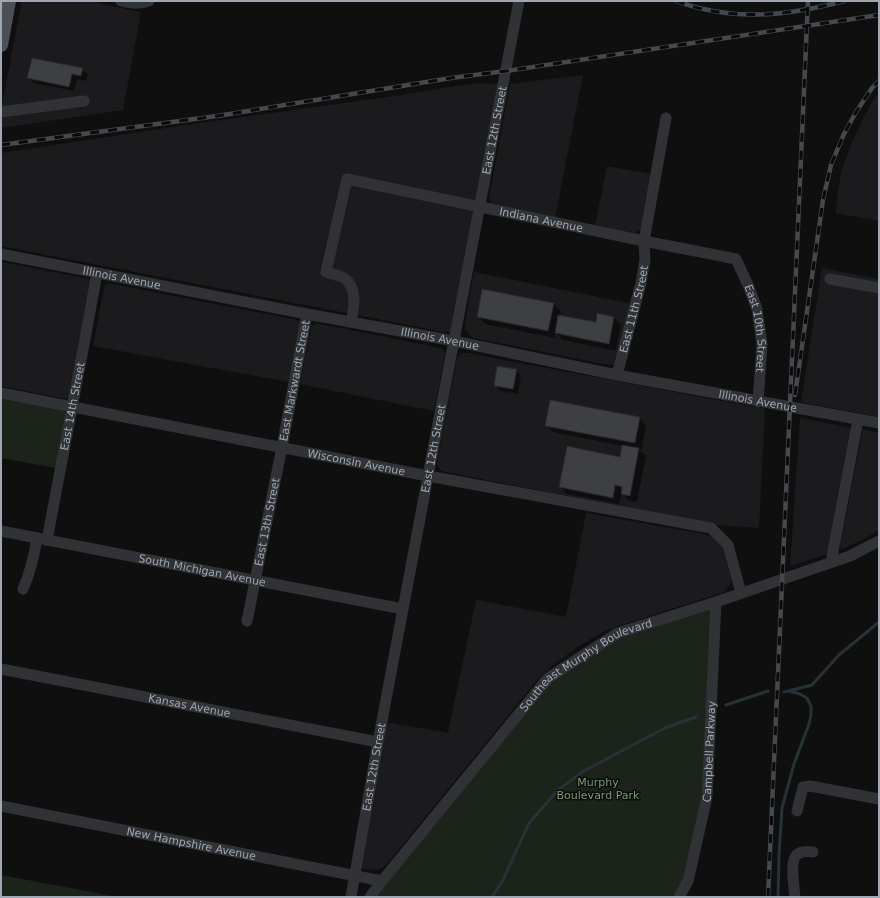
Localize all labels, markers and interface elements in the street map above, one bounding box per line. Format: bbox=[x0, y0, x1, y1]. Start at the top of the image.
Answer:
street label: East 12th Street bbox=[480, 85, 510, 176]
street label: Indiana Avenue bbox=[498, 205, 584, 235]
street label: Illinois Avenue bbox=[81, 264, 162, 292]
street label: East 11th Street bbox=[617, 264, 651, 354]
street label: East 10th Street bbox=[741, 283, 768, 373]
street label: East Markwardt Street bbox=[277, 319, 313, 442]
street label: Illinois Avenue bbox=[400, 325, 480, 353]
street label: East 14th Street bbox=[58, 361, 88, 452]
street label: Illinois Avenue bbox=[718, 388, 798, 415]
street label: East 12th Street bbox=[419, 403, 449, 494]
street label: Wisconsin Avenue bbox=[306, 447, 407, 478]
street label: East 13th Street bbox=[252, 476, 283, 567]
street label: South Michigan Avenue bbox=[137, 552, 267, 589]
street label: Southeast Murphy Boulevard bbox=[517, 617, 654, 714]
street label: Kansas Avenue bbox=[147, 692, 232, 720]
street label: Campbell Parkway bbox=[700, 700, 718, 804]
street label: East 12th Street bbox=[360, 721, 389, 812]
park label: Murphy Boulevard Park bbox=[557, 776, 640, 802]
street label: New Hampshire Avenue bbox=[125, 825, 257, 863]

